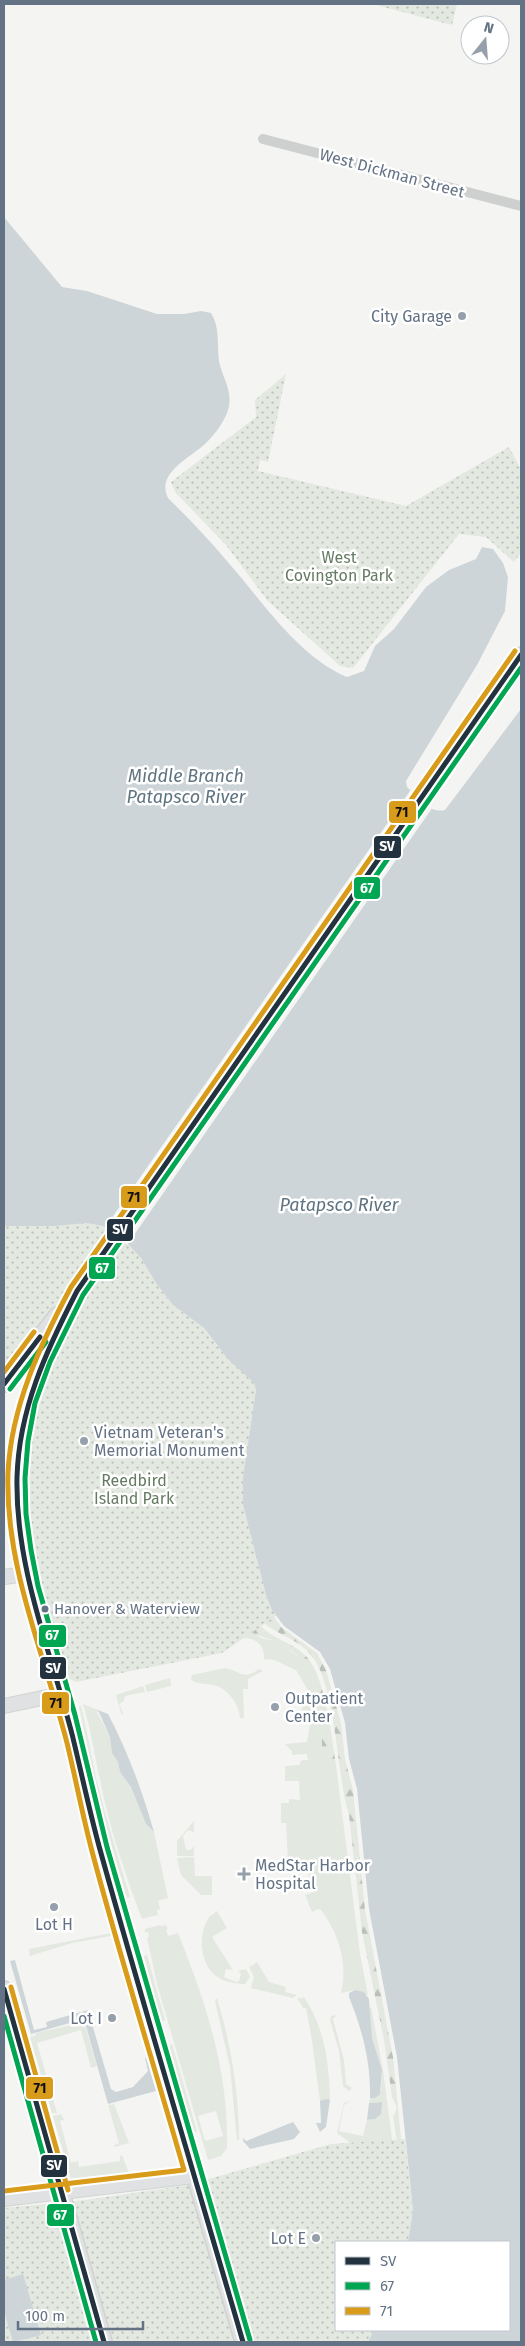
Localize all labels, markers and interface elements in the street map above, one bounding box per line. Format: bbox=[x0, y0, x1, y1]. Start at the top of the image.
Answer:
north arrow bbox=[460, 15, 510, 65]
text: N bbox=[482, 19, 496, 38]
street label: West Dickman Street bbox=[317, 144, 467, 202]
place label: City Garage bbox=[371, 307, 452, 326]
marker: City Garage bbox=[456, 310, 468, 322]
park label: West Covington Park bbox=[285, 548, 394, 585]
water label: Middle Branch Patapsco River bbox=[127, 765, 247, 808]
line badge: 71 bbox=[388, 800, 417, 824]
text: 71 bbox=[396, 804, 408, 821]
line badge: SV bbox=[373, 835, 402, 859]
text: SV bbox=[379, 838, 396, 855]
line badge: 67 bbox=[353, 876, 381, 900]
text: 67 bbox=[360, 880, 374, 897]
line badge: 71 bbox=[120, 1185, 148, 1209]
text: 71 bbox=[128, 1189, 140, 1206]
water label: Patapsco River bbox=[280, 1194, 400, 1216]
line badge: SV bbox=[106, 1218, 134, 1242]
text: SV bbox=[112, 1221, 129, 1238]
line badge: 67 bbox=[88, 1256, 116, 1280]
text: 67 bbox=[95, 1260, 109, 1277]
place label: Vietnam Veteran's Memorial Monument bbox=[94, 1423, 245, 1460]
marker: Vietnam Veteran's Memorial Monument bbox=[78, 1435, 90, 1447]
park label: Reedbird Island Park bbox=[94, 1471, 175, 1508]
place label: Hanover & Waterview bbox=[54, 1600, 200, 1618]
marker: Hanover & Waterview bbox=[40, 1604, 50, 1614]
line badge: 67 bbox=[38, 1624, 67, 1648]
text: 67 bbox=[45, 1627, 59, 1644]
line badge: SV bbox=[39, 1656, 67, 1680]
text: SV bbox=[45, 1660, 62, 1677]
place label: Outpatient Center bbox=[285, 1689, 364, 1726]
line badge: 71 bbox=[41, 1691, 70, 1715]
text: 71 bbox=[50, 1695, 62, 1712]
marker: Outpatient Center bbox=[269, 1701, 281, 1713]
place label: MedStar Harbor Hospital bbox=[255, 1856, 371, 1893]
marker: MedStar Harbor Hospital bbox=[237, 1867, 251, 1881]
marker: Lot H bbox=[48, 1901, 60, 1913]
place label: Lot H bbox=[35, 1915, 73, 1934]
place label: Lot I bbox=[70, 2009, 102, 2028]
marker: Lot I bbox=[106, 2012, 118, 2024]
line badge: 71 bbox=[25, 2076, 54, 2100]
text: 71 bbox=[34, 2080, 46, 2097]
line badge: SV bbox=[40, 2154, 68, 2178]
text: SV bbox=[46, 2157, 63, 2174]
line badge: 67 bbox=[46, 2203, 75, 2227]
text: 67 bbox=[53, 2207, 67, 2224]
place label: Lot E bbox=[271, 2229, 306, 2248]
marker: Lot E bbox=[310, 2232, 322, 2244]
legend bbox=[335, 2241, 510, 2331]
text: SV bbox=[380, 2252, 397, 2270]
text: 67 bbox=[380, 2277, 395, 2295]
scale bar bbox=[18, 2298, 142, 2330]
text: 71 bbox=[380, 2302, 393, 2320]
text: 100 m bbox=[25, 2307, 65, 2325]

